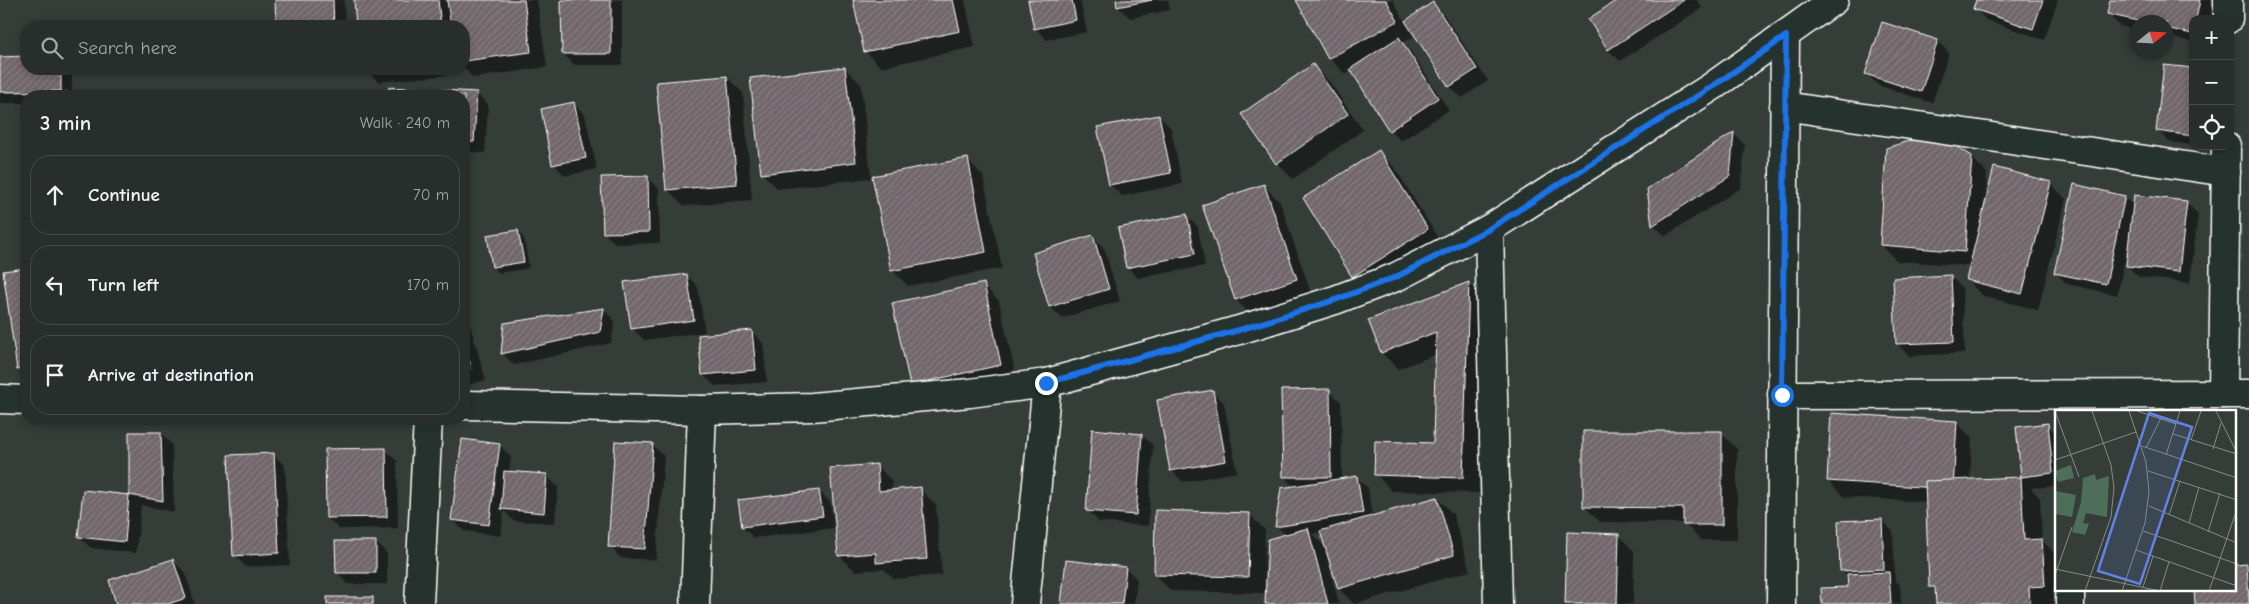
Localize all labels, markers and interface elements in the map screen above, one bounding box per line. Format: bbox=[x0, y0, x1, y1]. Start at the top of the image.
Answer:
north arrow bbox=[2129, 15, 2174, 60]
map controls bbox=[2189, 15, 2234, 150]
button: + bbox=[2189, 15, 2234, 60]
search box bbox=[20, 20, 470, 75]
icon: search bbox=[38, 34, 66, 62]
text: Search here bbox=[78, 37, 177, 59]
button: − bbox=[2189, 60, 2234, 105]
button: locate bbox=[2189, 105, 2234, 150]
text: 3 min bbox=[40, 111, 91, 135]
text: Walk · 240 m bbox=[360, 114, 450, 132]
icon: ahead bbox=[41, 181, 69, 209]
text: Continue bbox=[88, 184, 160, 206]
text: 70 m bbox=[413, 186, 449, 204]
icon: left bbox=[41, 271, 69, 299]
text: Turn left bbox=[88, 274, 159, 296]
text: 170 m bbox=[407, 276, 449, 294]
icon: arrive bbox=[41, 361, 69, 389]
text: Arrive at destination bbox=[88, 364, 254, 386]
route end bbox=[1035, 372, 1058, 395]
route start bbox=[1771, 384, 1794, 407]
inset map bbox=[2055, 410, 2236, 592]

